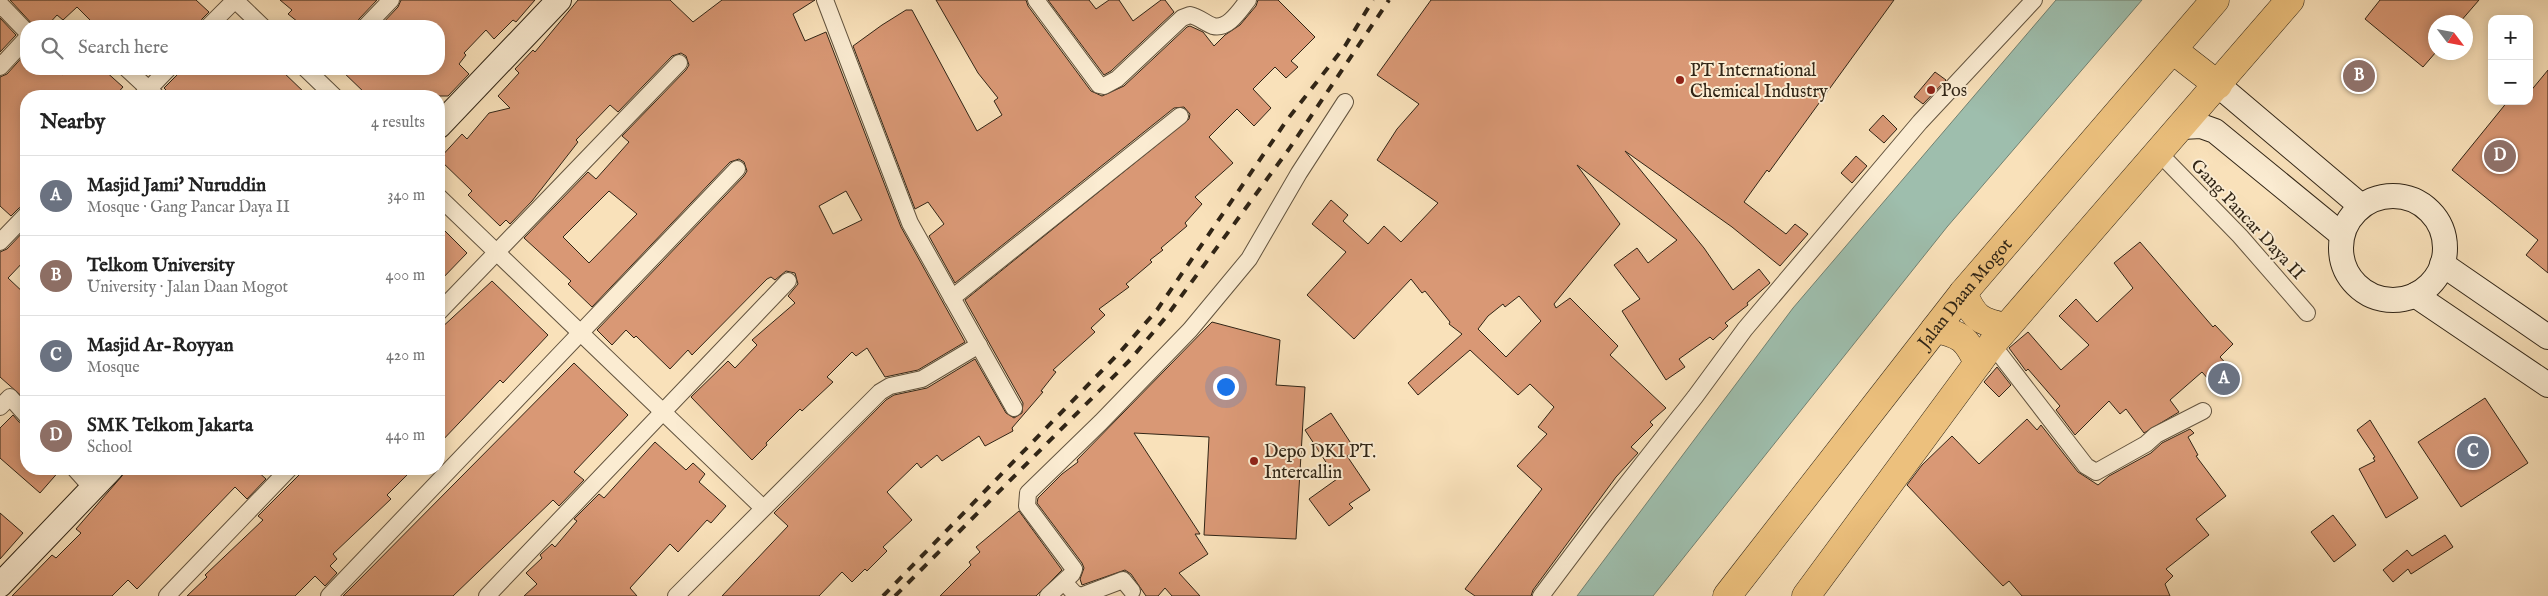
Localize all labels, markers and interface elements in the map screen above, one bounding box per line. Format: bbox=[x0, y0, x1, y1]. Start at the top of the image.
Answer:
north arrow bbox=[2428, 15, 2473, 60]
map controls bbox=[2488, 15, 2533, 105]
button: + bbox=[2488, 15, 2533, 60]
search box bbox=[20, 20, 445, 75]
icon: search bbox=[38, 34, 66, 62]
text: Search here bbox=[78, 36, 169, 60]
pin: B bbox=[2343, 57, 2375, 95]
place label: PT International Chemical Industry bbox=[1690, 60, 1828, 104]
button: − bbox=[2488, 60, 2533, 105]
marker: PT International Chemical Industry bbox=[1674, 74, 1686, 86]
place label: Pos bbox=[1941, 80, 1967, 103]
marker: Pos bbox=[1925, 84, 1937, 96]
text: Nearby bbox=[40, 109, 105, 136]
text: 4 results bbox=[371, 113, 425, 133]
pin: D bbox=[2484, 137, 2516, 175]
street label: Gang Pancar Daya II bbox=[2185, 155, 2309, 285]
text: Masjid Jami' Nuruddin bbox=[87, 174, 266, 198]
text: A bbox=[51, 186, 61, 206]
text: 340 m bbox=[387, 186, 425, 206]
text: Mosque · Gang Pancar Daya II bbox=[87, 198, 290, 218]
street label: Jalan Daan Mogot bbox=[1913, 234, 2018, 356]
text: Telkom University bbox=[87, 254, 235, 278]
text: B bbox=[51, 266, 61, 286]
text: 400 m bbox=[386, 266, 425, 286]
text: University · Jalan Daan Mogot bbox=[87, 278, 288, 298]
text: Masjid Ar-Royyan bbox=[87, 334, 234, 358]
text: C bbox=[50, 346, 62, 366]
text: 420 m bbox=[386, 346, 425, 366]
text: Mosque bbox=[87, 358, 140, 378]
pin: A bbox=[2208, 360, 2240, 398]
your location bbox=[1213, 374, 1239, 400]
text: SMK Telkom Jakarta bbox=[87, 414, 253, 438]
text: D bbox=[50, 426, 62, 446]
text: 440 m bbox=[386, 426, 425, 446]
pin: C bbox=[2457, 433, 2489, 471]
text: School bbox=[87, 438, 132, 458]
place label: Depo DKI PT. Intercallin bbox=[1264, 441, 1376, 485]
marker: Depo DKI PT. Intercallin bbox=[1248, 455, 1260, 467]

